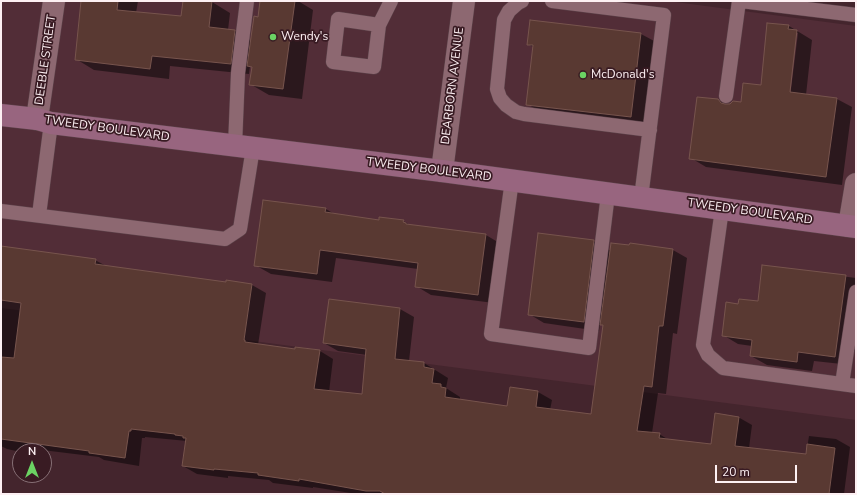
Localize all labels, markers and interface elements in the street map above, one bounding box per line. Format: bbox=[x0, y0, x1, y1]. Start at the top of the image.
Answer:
street label: DEEBLE STREET bbox=[33, 14, 59, 106]
street label: DEARBORN AVENUE bbox=[439, 27, 467, 145]
place label: Wendy's bbox=[281, 30, 328, 44]
marker: Wendy's bbox=[268, 32, 278, 42]
place label: McDonald's bbox=[591, 68, 654, 82]
marker: McDonald's bbox=[578, 70, 588, 80]
street label: TWEEDY BOULEVARD bbox=[44, 113, 170, 145]
street label: TWEEDY BOULEVARD bbox=[366, 155, 492, 185]
street label: TWEEDY BOULEVARD bbox=[687, 196, 813, 228]
north arrow bbox=[12, 443, 52, 483]
text: N bbox=[28, 444, 36, 459]
scale bar bbox=[717, 457, 799, 483]
text: 20 m bbox=[722, 464, 750, 480]

